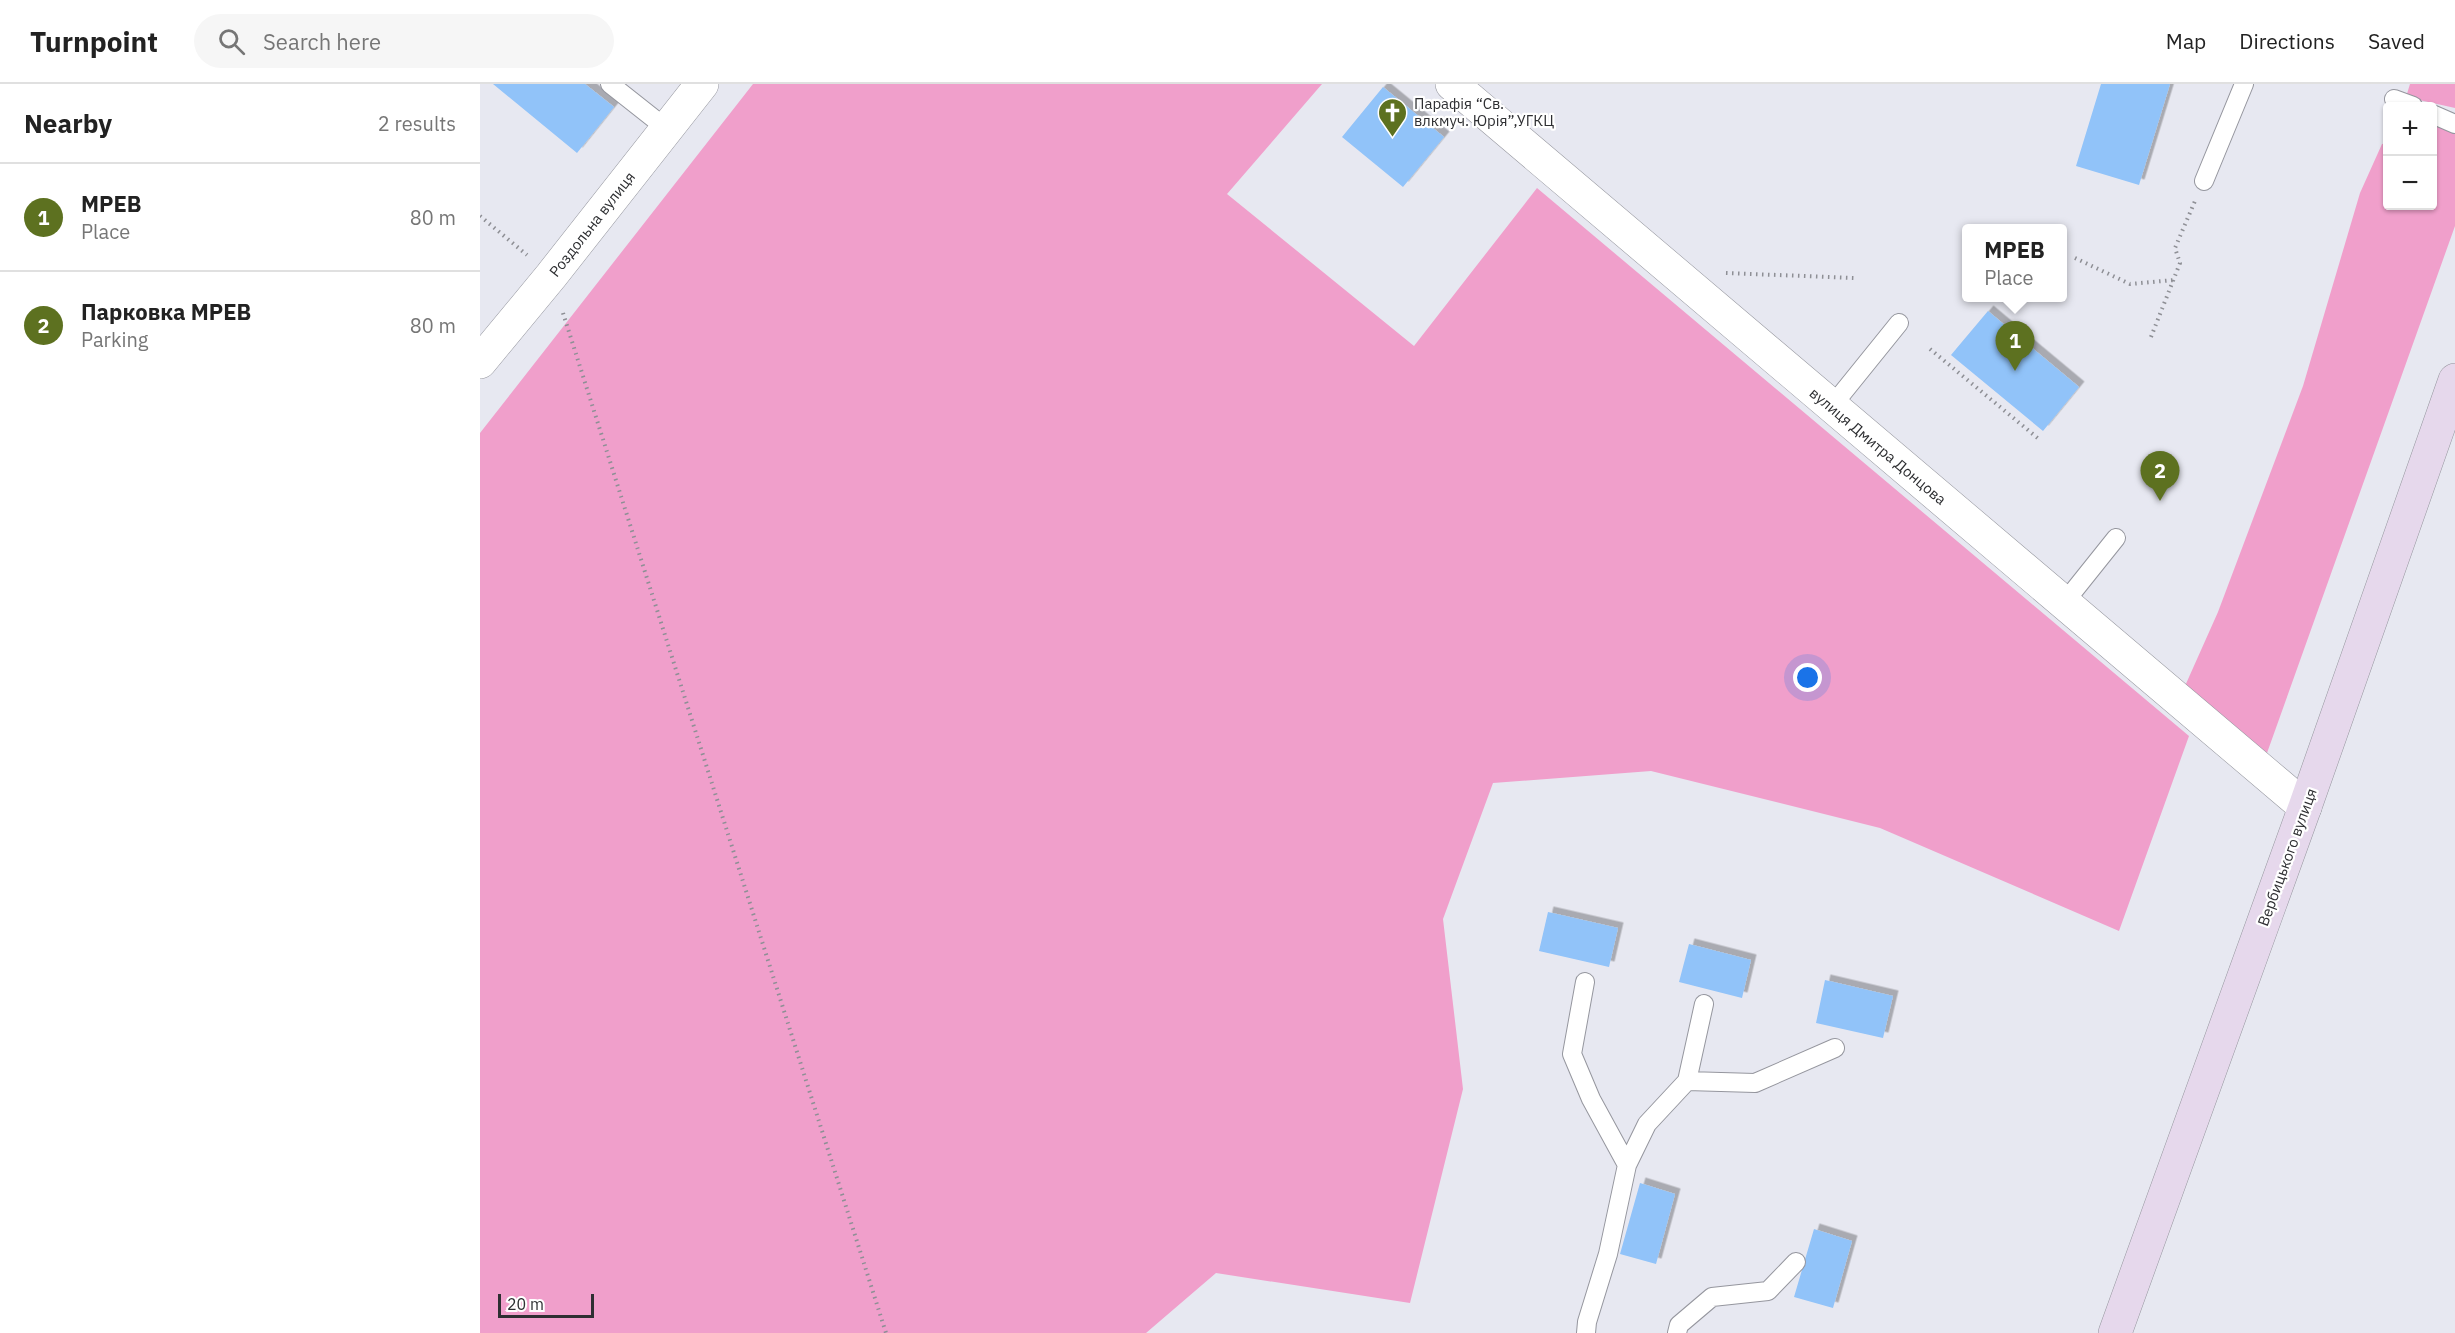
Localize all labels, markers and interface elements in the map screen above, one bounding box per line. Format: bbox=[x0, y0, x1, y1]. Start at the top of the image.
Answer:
search box bbox=[194, 14, 614, 68]
text: Turnpoint bbox=[30, 23, 158, 60]
icon: search bbox=[215, 25, 248, 58]
text: Search here bbox=[263, 27, 381, 56]
text: Map bbox=[2166, 27, 2206, 55]
text: Directions bbox=[2239, 27, 2335, 55]
text: Saved bbox=[2368, 27, 2425, 55]
place label: Парафія “Св. влкмуч. Юрія”,УГКЦ bbox=[1414, 94, 1554, 130]
church icon: Парафія “Св. влкмуч. Юрія”,УГКЦ bbox=[1377, 96, 1409, 138]
map controls bbox=[2383, 102, 2437, 210]
button: + bbox=[2383, 102, 2437, 156]
text: Nearby bbox=[24, 106, 112, 140]
text: 2 results bbox=[378, 110, 456, 137]
button: − bbox=[2383, 156, 2437, 210]
street label: Роздольна вулиця bbox=[545, 168, 639, 280]
text: МРЕВ bbox=[81, 189, 141, 218]
text: 1 bbox=[38, 204, 50, 231]
text: 80 m bbox=[410, 204, 456, 231]
text: Place bbox=[81, 218, 130, 245]
popup bbox=[1962, 224, 2067, 302]
text: МРЕВ bbox=[1984, 235, 2045, 264]
text: Place bbox=[1984, 264, 2033, 291]
text: Парковка МРЕВ bbox=[81, 297, 251, 326]
text: 2 bbox=[38, 312, 50, 339]
text: 80 m bbox=[410, 312, 456, 339]
pin: 1 bbox=[1996, 322, 2035, 371]
text: Parking bbox=[81, 326, 148, 353]
street label: вулиця Дмитра Донцова bbox=[1806, 383, 1950, 509]
pin: 2 bbox=[2140, 452, 2180, 501]
your location bbox=[1793, 663, 1822, 692]
street label: Вербицького вулиця bbox=[2253, 785, 2321, 929]
scale bar bbox=[498, 1291, 594, 1318]
text: 20 m bbox=[507, 1294, 544, 1314]

